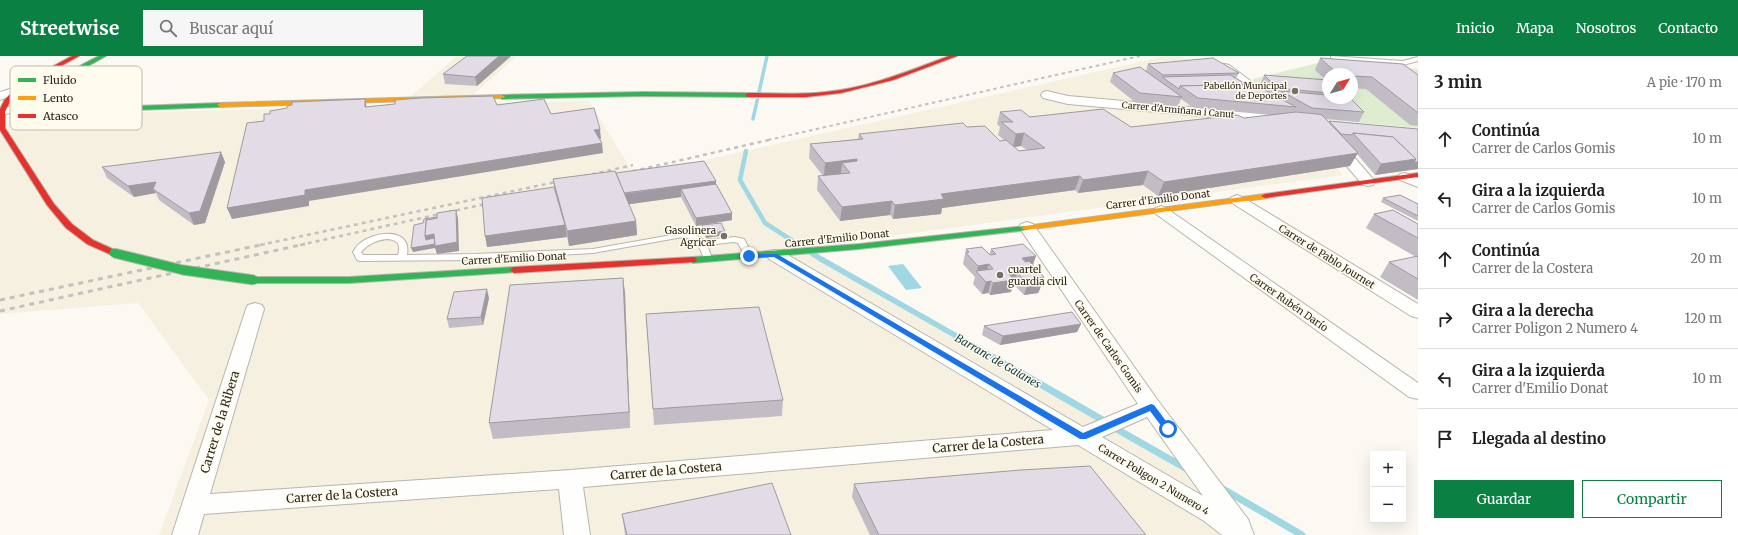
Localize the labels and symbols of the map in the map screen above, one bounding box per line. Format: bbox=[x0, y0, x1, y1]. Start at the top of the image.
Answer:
legend bbox=[10, 66, 142, 130]
north arrow bbox=[1322, 68, 1358, 104]
text: Fluido bbox=[43, 73, 77, 87]
place label: Pabellón Municipal de Deportes bbox=[1204, 80, 1288, 101]
marker: Pabellón Municipal de Deportes bbox=[1290, 86, 1300, 96]
text: Lento bbox=[43, 91, 74, 105]
street label: Carrer d'Armiñana i Canut bbox=[1121, 99, 1235, 120]
text: Atasco bbox=[42, 109, 79, 123]
street label: Carrer d'Emilio Donat bbox=[1105, 187, 1211, 212]
street label: Carrer de Pablo Journet bbox=[1276, 221, 1377, 291]
place label: Gasolinera Agricar bbox=[665, 224, 717, 249]
street label: Carrer d'Emilio Donat bbox=[784, 227, 890, 250]
marker: Gasolinera Agricar bbox=[719, 231, 729, 241]
route end bbox=[740, 247, 758, 265]
street label: Carrer d'Emilio Donat bbox=[461, 249, 567, 268]
place label: cuartel guardia civil bbox=[1008, 263, 1067, 288]
marker: cuartel guardia civil bbox=[995, 270, 1005, 280]
street label: Carrer Rubén Darío bbox=[1247, 271, 1331, 334]
street label: Carrer de Carlos Gomis bbox=[1072, 297, 1146, 395]
water label: Barranc de Gaianes bbox=[953, 331, 1044, 391]
street label: Carrer de la Ribera bbox=[197, 368, 242, 475]
route start bbox=[1159, 420, 1177, 438]
street label: Carrer de la Costera bbox=[932, 431, 1045, 456]
street label: Carrer Poligon 2 Numero 4 bbox=[1096, 441, 1212, 518]
street label: Carrer de la Costera bbox=[610, 458, 723, 483]
street label: Carrer de la Costera bbox=[286, 483, 399, 506]

